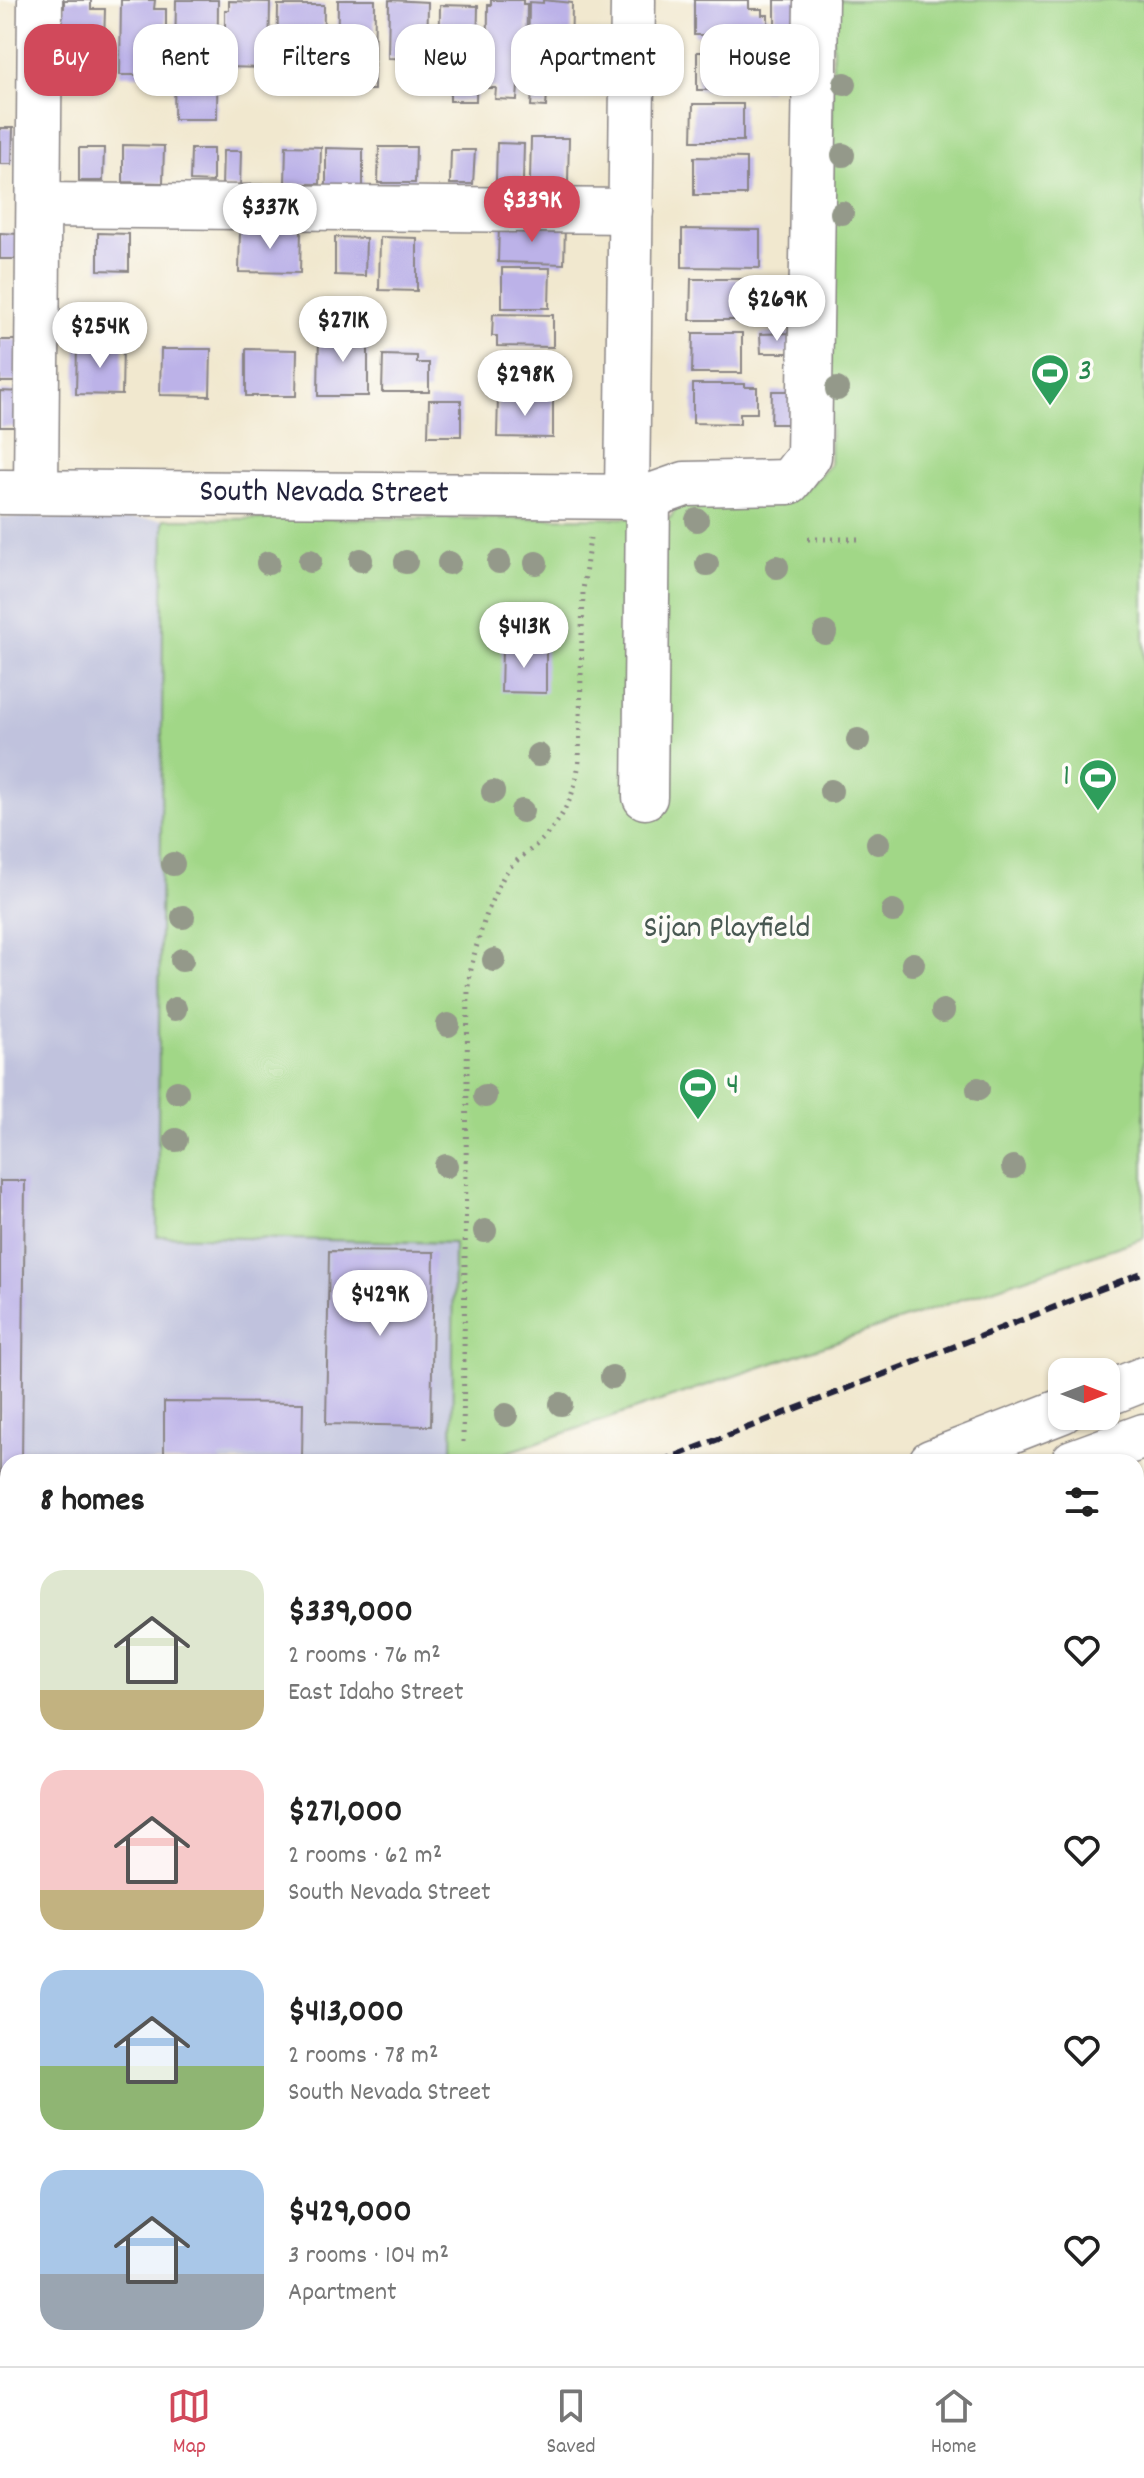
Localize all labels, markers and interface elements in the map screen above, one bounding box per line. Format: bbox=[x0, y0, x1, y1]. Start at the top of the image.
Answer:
chip: Buy bbox=[24, 24, 117, 96]
chip: Rent bbox=[133, 24, 238, 96]
chip: Filters bbox=[254, 24, 379, 96]
chip: New bbox=[395, 24, 495, 96]
chip: Apartment bbox=[511, 24, 684, 96]
chip: House bbox=[700, 24, 819, 96]
pin: $339K bbox=[476, 176, 588, 244]
pin: $337K bbox=[214, 183, 326, 251]
text: $339K bbox=[502, 183, 562, 220]
text: $337K bbox=[241, 190, 299, 227]
pin: $269K bbox=[721, 275, 833, 343]
text: $269K bbox=[746, 282, 808, 319]
pin: $271K bbox=[287, 296, 399, 364]
pin: $254K bbox=[44, 302, 156, 370]
text: $271K bbox=[317, 303, 369, 340]
text: $254K bbox=[70, 309, 130, 346]
pin: $298K bbox=[469, 350, 581, 418]
place label: 3 bbox=[1078, 350, 1092, 396]
sports icon: 3 bbox=[1029, 352, 1071, 407]
text: $298K bbox=[496, 357, 554, 394]
street label: South Nevada Street bbox=[199, 471, 449, 518]
pin: $413K bbox=[468, 602, 580, 670]
text: $413K bbox=[497, 609, 551, 646]
place label: 1 bbox=[1063, 755, 1070, 801]
sports icon: 1 bbox=[1077, 757, 1119, 812]
park label: Sijan Playfield bbox=[643, 907, 811, 953]
place label: 4 bbox=[726, 1064, 739, 1110]
sports icon: 4 bbox=[677, 1066, 719, 1121]
pin: $429K bbox=[324, 1270, 436, 1338]
text: $429K bbox=[350, 1277, 410, 1314]
north arrow bbox=[1048, 1358, 1120, 1430]
map controls bbox=[1048, 1358, 1120, 1430]
text: 8 homes bbox=[40, 1478, 145, 1527]
icon: filters bbox=[1060, 1480, 1104, 1524]
text: $339,000 bbox=[288, 1589, 413, 1638]
icon: home bbox=[104, 1602, 200, 1698]
icon: heart bbox=[1060, 1628, 1104, 1672]
text: 2 rooms · 76 m² bbox=[288, 1638, 441, 1675]
text: East Idaho Street bbox=[288, 1675, 464, 1712]
text: $271,000 bbox=[288, 1789, 403, 1838]
icon: home bbox=[104, 1802, 200, 1898]
icon: heart bbox=[1060, 1828, 1104, 1872]
text: 2 rooms · 62 m² bbox=[288, 1838, 442, 1875]
text: South Nevada Street bbox=[288, 1875, 491, 1912]
text: $413,000 bbox=[288, 1989, 404, 2038]
icon: home bbox=[104, 2002, 200, 2098]
icon: heart bbox=[1060, 2028, 1104, 2072]
text: 2 rooms · 78 m² bbox=[288, 2038, 438, 2075]
text: South Nevada Street bbox=[288, 2075, 491, 2112]
text: $429,000 bbox=[288, 2189, 412, 2238]
icon: home bbox=[104, 2202, 200, 2298]
icon: heart bbox=[1060, 2228, 1104, 2272]
text: 3 rooms · 104 m² bbox=[288, 2238, 449, 2275]
text: Apartment bbox=[288, 2275, 397, 2312]
tab: Map bbox=[167, 2384, 211, 2463]
tab: Saved bbox=[546, 2384, 596, 2463]
tab: Home bbox=[931, 2384, 976, 2463]

